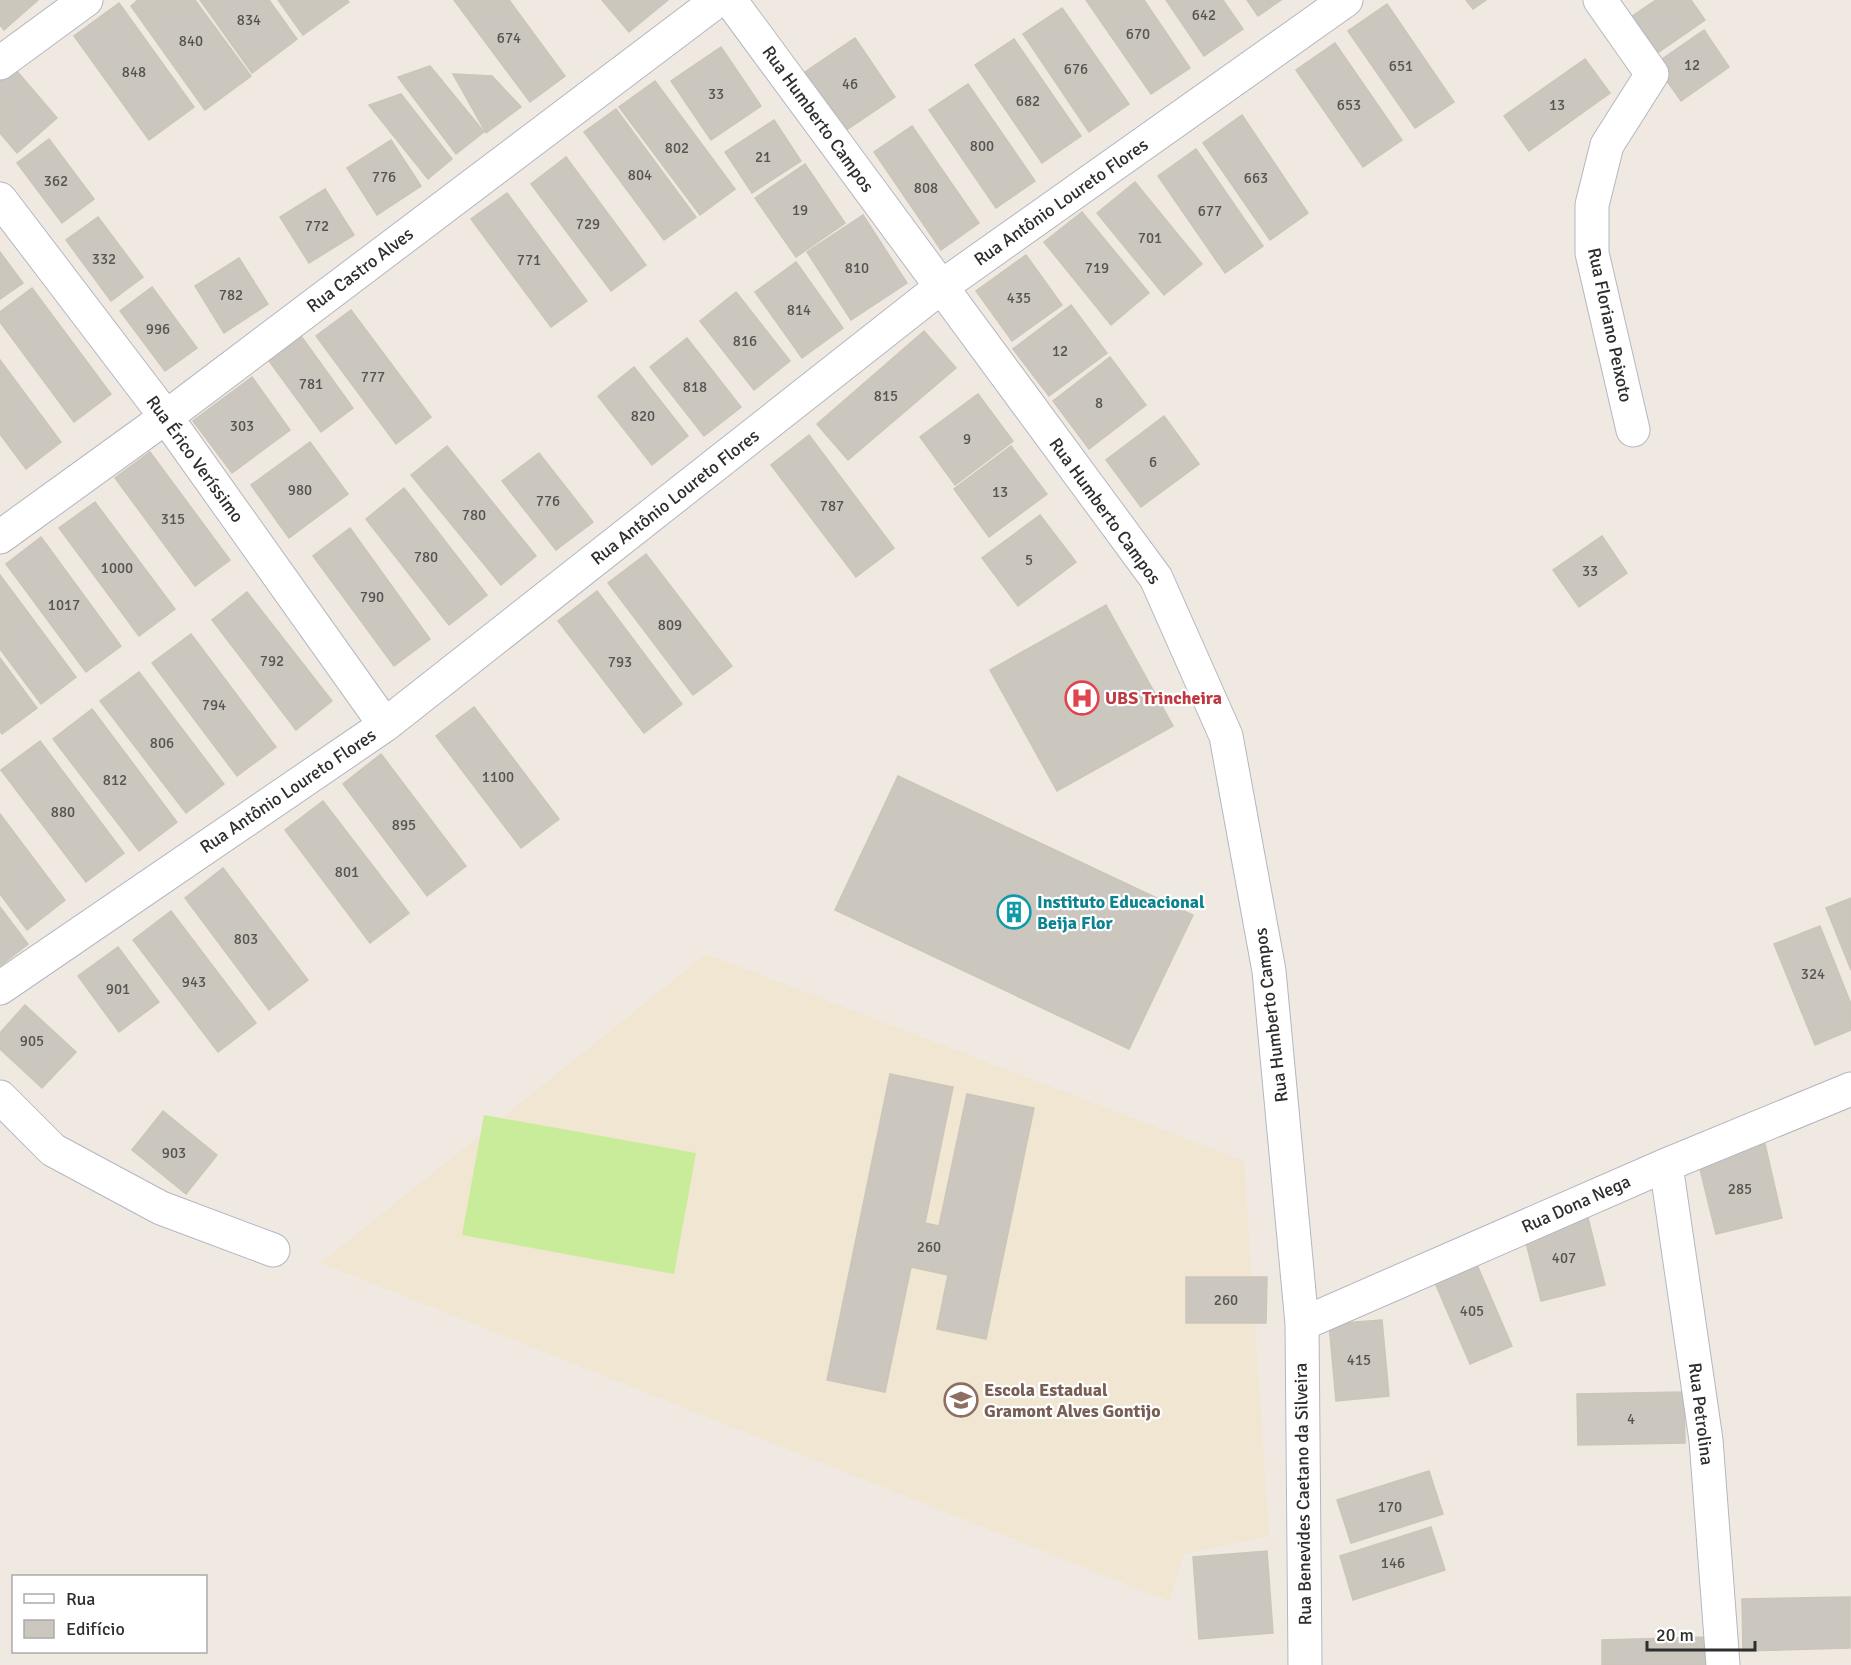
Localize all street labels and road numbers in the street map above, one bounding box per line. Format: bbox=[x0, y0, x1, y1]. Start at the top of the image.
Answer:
street label: Rua Humberto Campos bbox=[757, 41, 879, 197]
street label: Rua Antônio Loureto Flores bbox=[970, 133, 1152, 271]
street label: Rua Castro Alves bbox=[302, 223, 418, 317]
street label: Rua Floriano Peixoto bbox=[1583, 246, 1637, 404]
street label: Rua Érico Veríssimo bbox=[142, 391, 248, 527]
street label: Rua Antônio Loureto Flores bbox=[586, 424, 764, 570]
street label: Rua Humberto Campos bbox=[1044, 433, 1166, 589]
street label: Rua Antônio Loureto Flores bbox=[196, 724, 380, 858]
street label: Rua Humberto Campos bbox=[1249, 926, 1293, 1104]
street label: Rua Dona Nega bbox=[1518, 1170, 1634, 1238]
street label: Rua Petrolina bbox=[1684, 1362, 1718, 1466]
street label: Rua Benevides Caetano da Silveira bbox=[1290, 1363, 1316, 1625]

